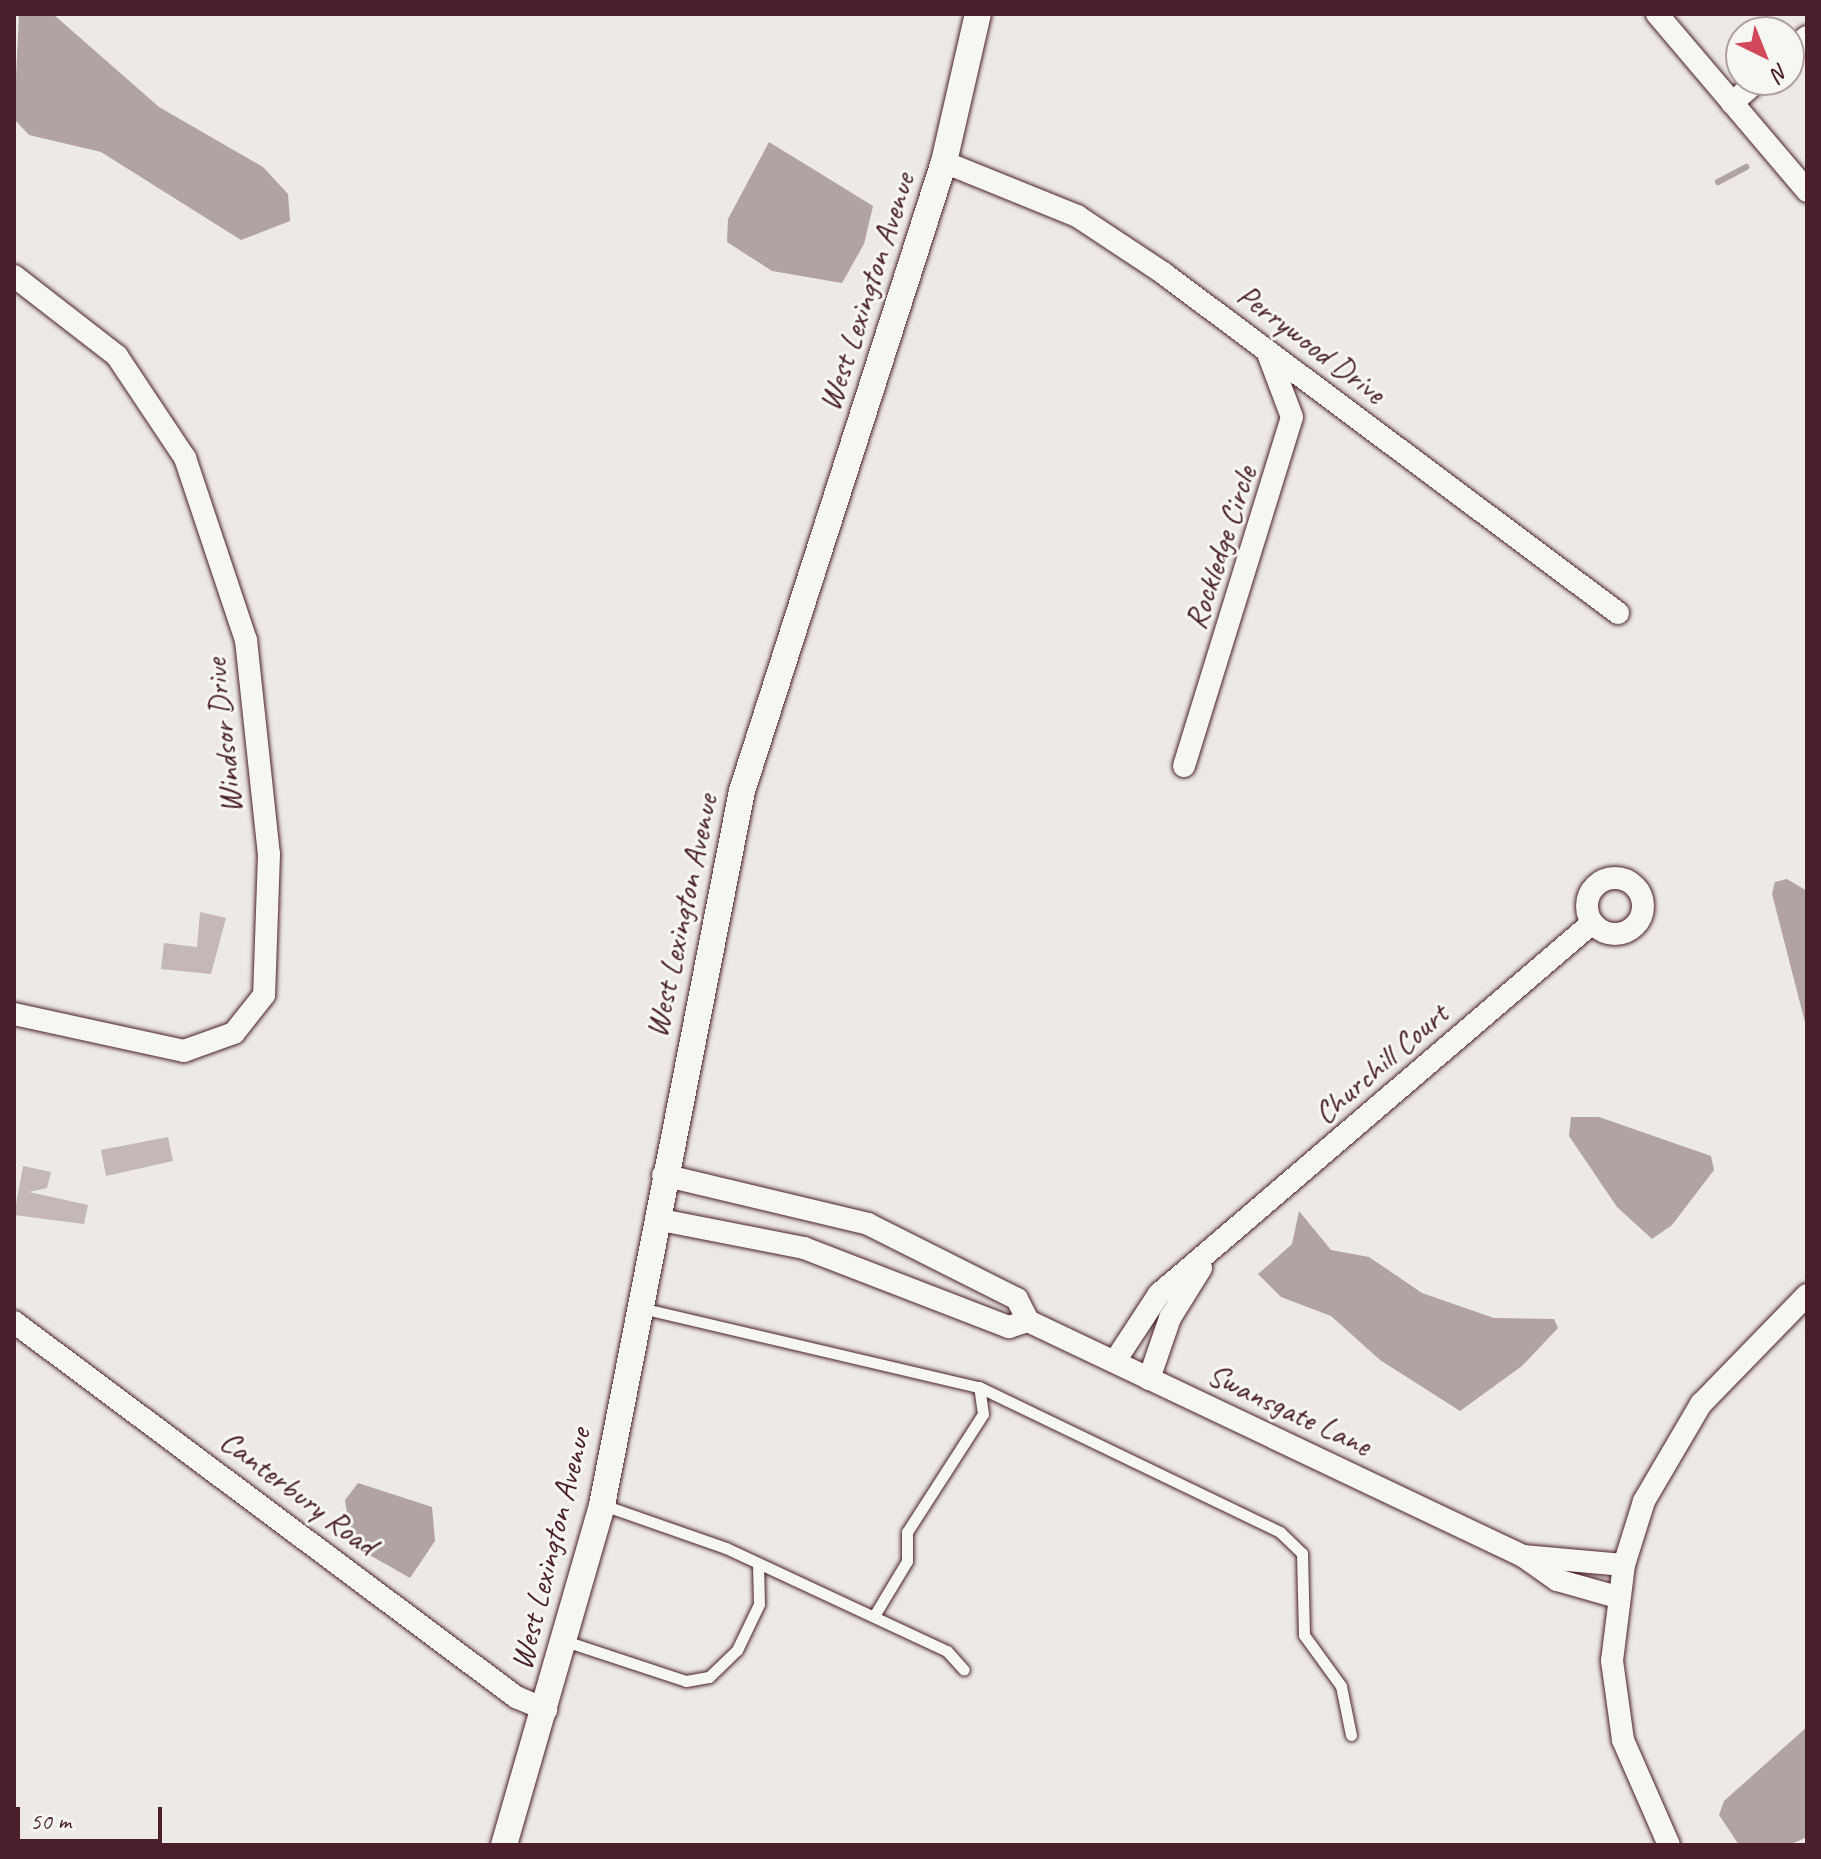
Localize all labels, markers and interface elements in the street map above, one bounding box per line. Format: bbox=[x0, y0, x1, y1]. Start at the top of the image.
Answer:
north arrow bbox=[1725, 16, 1805, 96]
text: N bbox=[1765, 57, 1795, 87]
street label: West Lexington Avenue bbox=[811, 168, 923, 416]
street label: Perrywood Drive bbox=[1229, 276, 1393, 412]
street label: Rockledge Circle bbox=[1177, 462, 1265, 634]
street label: Windsor Drive bbox=[197, 656, 251, 816]
street label: West Lexington Avenue bbox=[638, 791, 726, 1041]
street label: Churchill Court bbox=[1306, 995, 1456, 1133]
street label: Swansgate Lane bbox=[1201, 1355, 1377, 1465]
street label: Canterbury Road bbox=[212, 1422, 384, 1564]
street label: West Lexington Avenue bbox=[502, 1424, 600, 1674]
scale bar bbox=[20, 1791, 166, 1841]
text: 50 m bbox=[30, 1806, 71, 1836]

